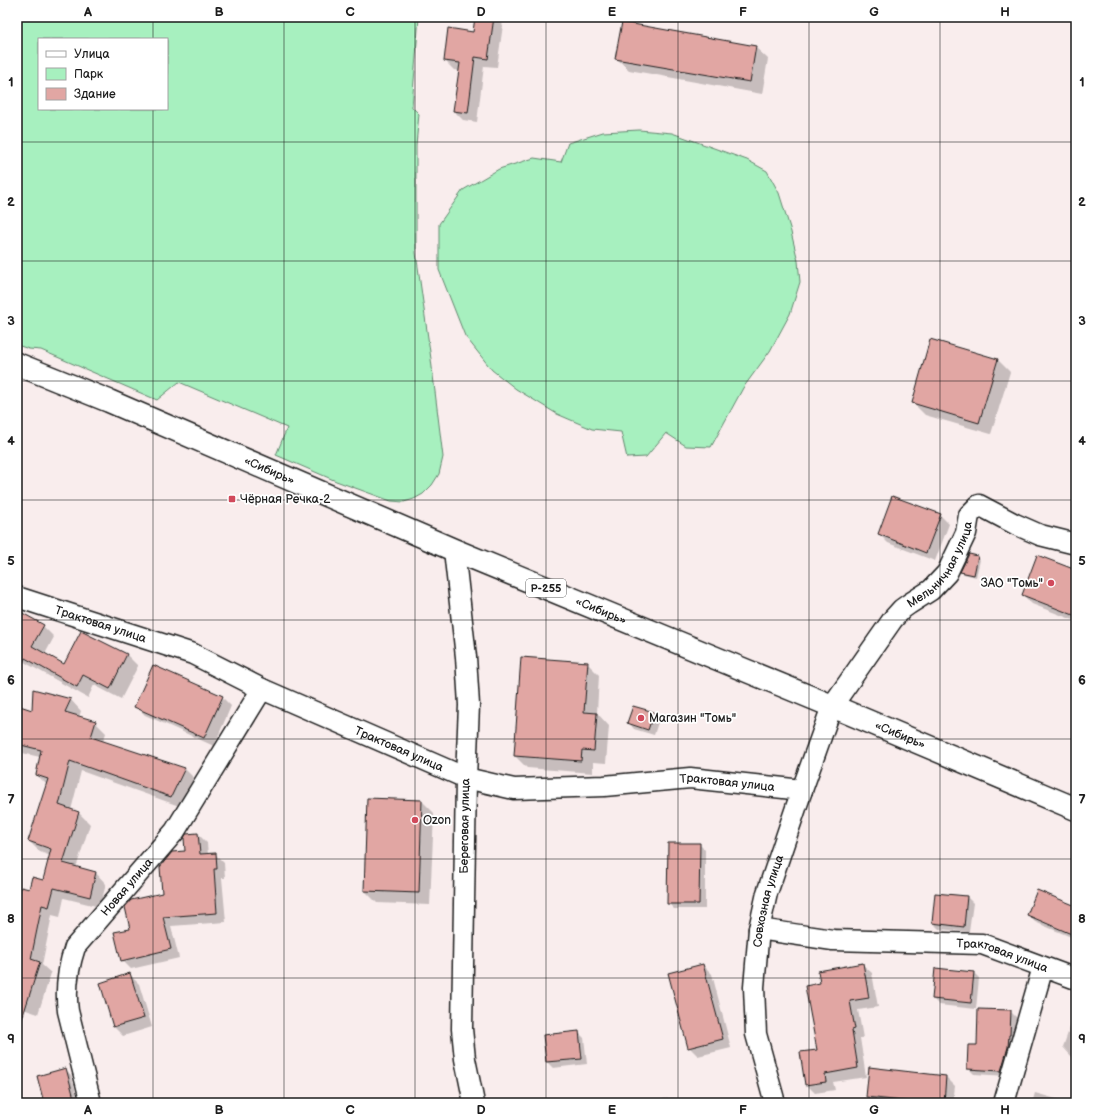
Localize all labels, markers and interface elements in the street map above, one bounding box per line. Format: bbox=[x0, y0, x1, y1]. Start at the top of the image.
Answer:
text: A bbox=[83, 4, 92, 20]
text: B bbox=[214, 4, 224, 20]
text: C bbox=[345, 4, 355, 20]
text: D bbox=[476, 4, 486, 20]
text: E bbox=[608, 4, 617, 20]
text: F bbox=[739, 4, 747, 20]
text: G bbox=[869, 4, 879, 20]
text: H bbox=[1000, 4, 1010, 20]
legend bbox=[38, 38, 168, 110]
text: Улица bbox=[74, 47, 110, 62]
text: Парк bbox=[74, 67, 104, 82]
text: 1 bbox=[8, 74, 14, 90]
text: 1 bbox=[1079, 74, 1085, 90]
text: Здание bbox=[74, 87, 116, 102]
text: 2 bbox=[7, 194, 15, 210]
text: 2 bbox=[1078, 194, 1086, 210]
text: 3 bbox=[7, 313, 15, 329]
text: 3 bbox=[1078, 313, 1086, 329]
text: 4 bbox=[7, 433, 15, 449]
text: 4 bbox=[1078, 433, 1086, 449]
street label: «Сибирь» bbox=[242, 453, 297, 488]
place label: Чёрная Речка-2 bbox=[240, 492, 330, 507]
marker: Чёрная Речка-2 bbox=[227, 494, 237, 504]
street label: Мельничная улица bbox=[904, 520, 975, 611]
text: 5 bbox=[7, 553, 15, 569]
text: 5 bbox=[1078, 553, 1086, 569]
place label: ЗАО "Томь" bbox=[981, 576, 1043, 591]
marker: ЗАО "Томь" bbox=[1046, 578, 1056, 588]
road number: Р-255 bbox=[526, 579, 566, 597]
street label: «Сибирь» bbox=[573, 593, 629, 628]
street label: Трактовая улица bbox=[53, 602, 148, 646]
text: 6 bbox=[7, 672, 15, 688]
text: 6 bbox=[1078, 672, 1086, 688]
place label: Магазин "Томь" bbox=[649, 711, 736, 726]
marker: Магазин "Томь" bbox=[636, 713, 646, 723]
street label: «Сибирь» bbox=[873, 717, 928, 752]
street label: Трактовая улица bbox=[352, 723, 446, 775]
street label: Трактовая улица bbox=[679, 770, 775, 795]
street label: Береговая улица bbox=[457, 778, 473, 874]
text: 7 bbox=[7, 792, 15, 808]
text: 7 bbox=[1078, 792, 1086, 808]
place label: Ozon bbox=[423, 813, 451, 828]
marker: Ozon bbox=[410, 815, 420, 825]
street label: Совхозная улица bbox=[750, 853, 787, 948]
street label: Новая улица bbox=[98, 855, 156, 919]
text: 8 bbox=[7, 911, 15, 927]
text: 8 bbox=[1078, 911, 1086, 927]
street label: Трактовая улица bbox=[956, 936, 1050, 975]
text: 9 bbox=[7, 1031, 15, 1047]
text: 9 bbox=[1078, 1031, 1086, 1047]
text: A bbox=[83, 1102, 92, 1118]
text: B bbox=[214, 1102, 224, 1118]
text: C bbox=[345, 1102, 355, 1118]
text: D bbox=[476, 1102, 486, 1118]
text: E bbox=[608, 1102, 617, 1118]
text: F bbox=[739, 1102, 747, 1118]
text: G bbox=[869, 1102, 879, 1118]
text: H bbox=[1000, 1102, 1010, 1118]

